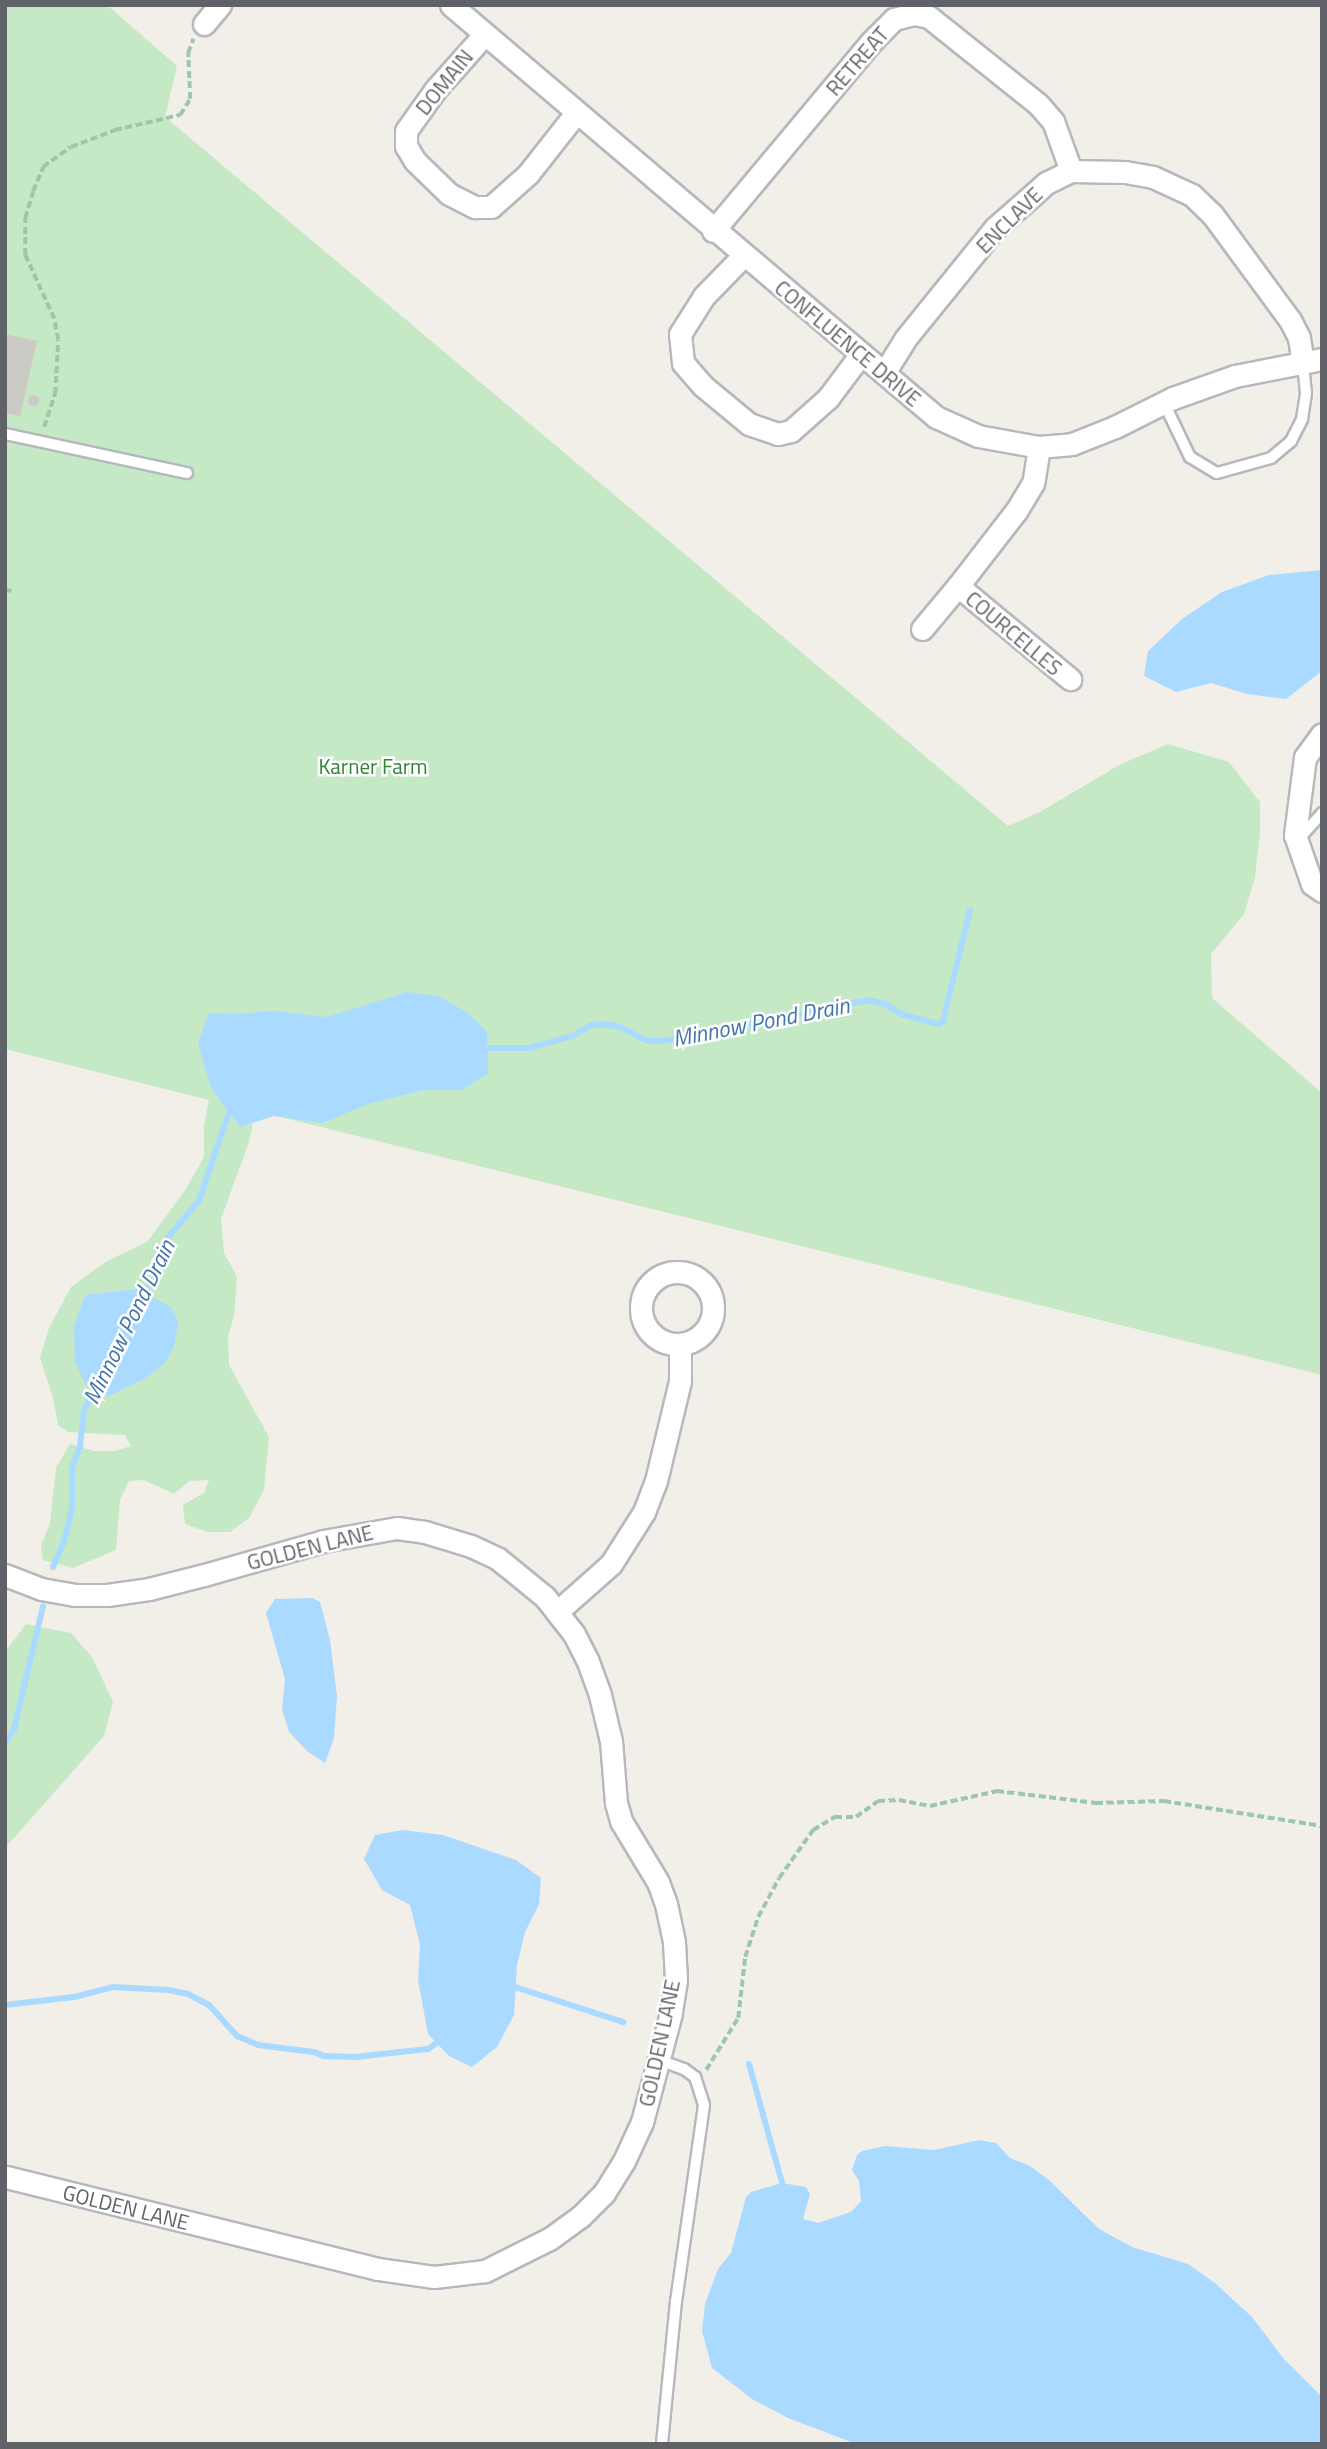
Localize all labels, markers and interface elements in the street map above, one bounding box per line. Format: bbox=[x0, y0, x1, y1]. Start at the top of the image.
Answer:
street label: RETREAT bbox=[820, 22, 894, 100]
street label: DOMAIN bbox=[410, 44, 478, 120]
street label: ENCLAVE bbox=[971, 182, 1047, 258]
street label: CONFLUENCE DRIVE bbox=[770, 275, 926, 411]
street label: COURCELLES bbox=[961, 586, 1067, 680]
park label: Karner Farm bbox=[318, 753, 428, 779]
water label: Minnow Pond Drain bbox=[670, 991, 852, 1053]
water label: Minnow Pond Drain bbox=[77, 1235, 181, 1409]
street label: GOLDEN LANE bbox=[244, 1519, 376, 1575]
street label: GOLDEN LANE bbox=[633, 1977, 685, 2109]
street label: GOLDEN LANE bbox=[60, 2179, 192, 2235]

